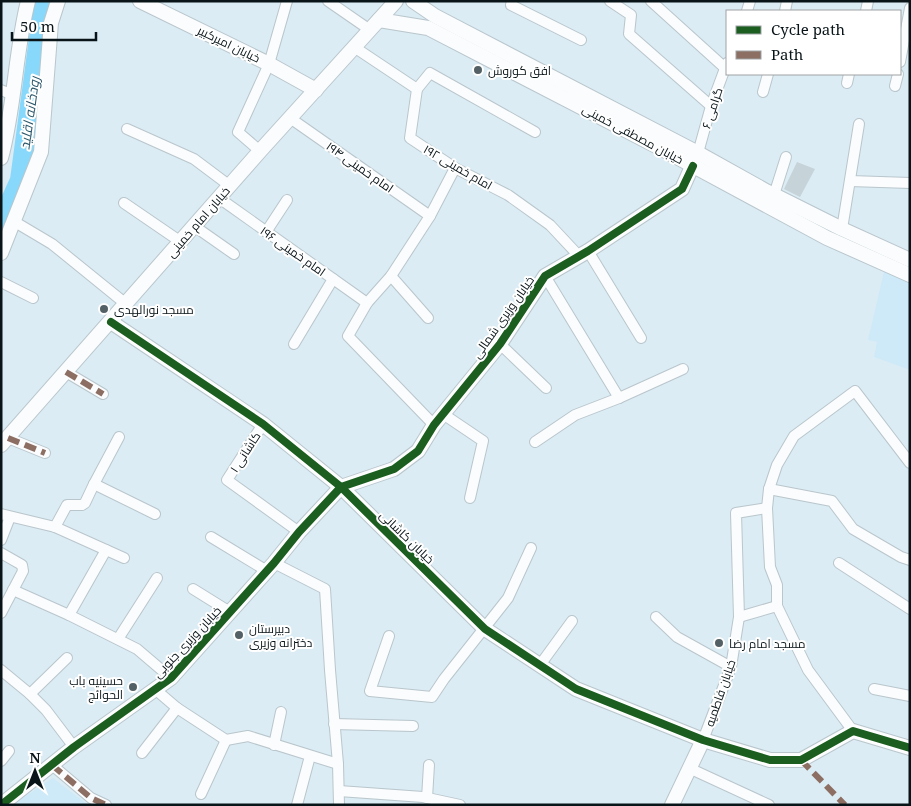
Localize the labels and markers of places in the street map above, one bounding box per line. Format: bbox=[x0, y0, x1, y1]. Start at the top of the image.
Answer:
place label: افق کوروش bbox=[488, 62, 551, 79]
marker: افق کوروش bbox=[472, 64, 484, 76]
place label: مسجد نورالهدی bbox=[114, 301, 194, 318]
marker: مسجد نورالهدی bbox=[98, 303, 110, 315]
place label: دبیرستان دخترانه وزیری bbox=[249, 620, 313, 651]
marker: دبیرستان دخترانه وزیری bbox=[233, 629, 245, 641]
place label: مسجد امام رضا bbox=[729, 635, 805, 652]
marker: مسجد امام رضا bbox=[713, 637, 725, 649]
place label: حسینیه باب الحوائج bbox=[69, 672, 123, 703]
marker: حسینیه باب الحوائج bbox=[127, 681, 139, 693]

